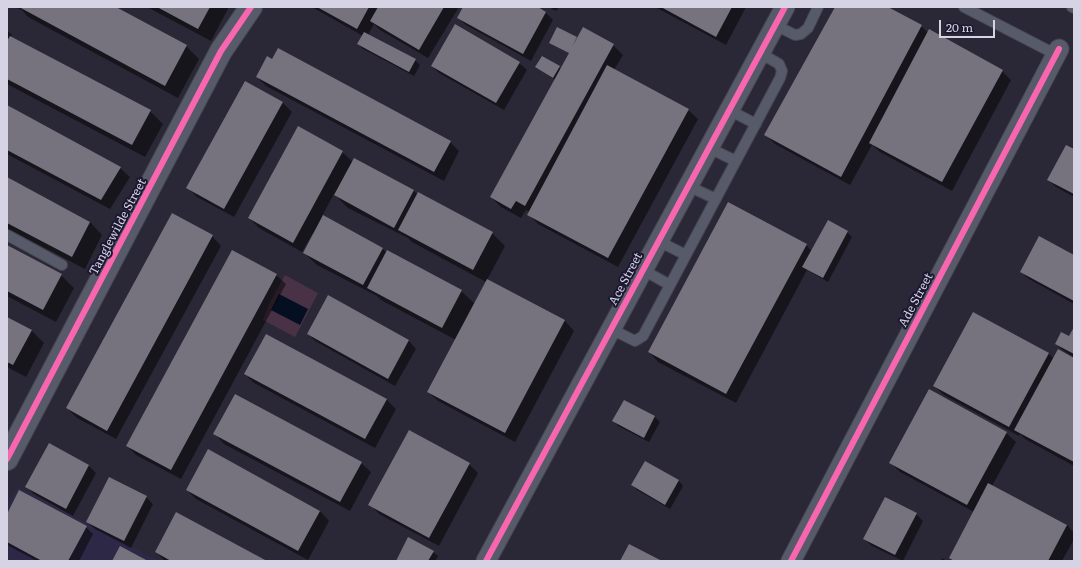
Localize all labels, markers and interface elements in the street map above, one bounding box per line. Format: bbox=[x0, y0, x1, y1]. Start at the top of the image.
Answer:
scale bar bbox=[941, 12, 997, 38]
text: 20 m bbox=[946, 18, 973, 36]
street label: Tanglewilde Street bbox=[86, 176, 150, 278]
street label: Ace Street bbox=[606, 250, 646, 308]
street label: Ade Street bbox=[896, 271, 936, 329]

